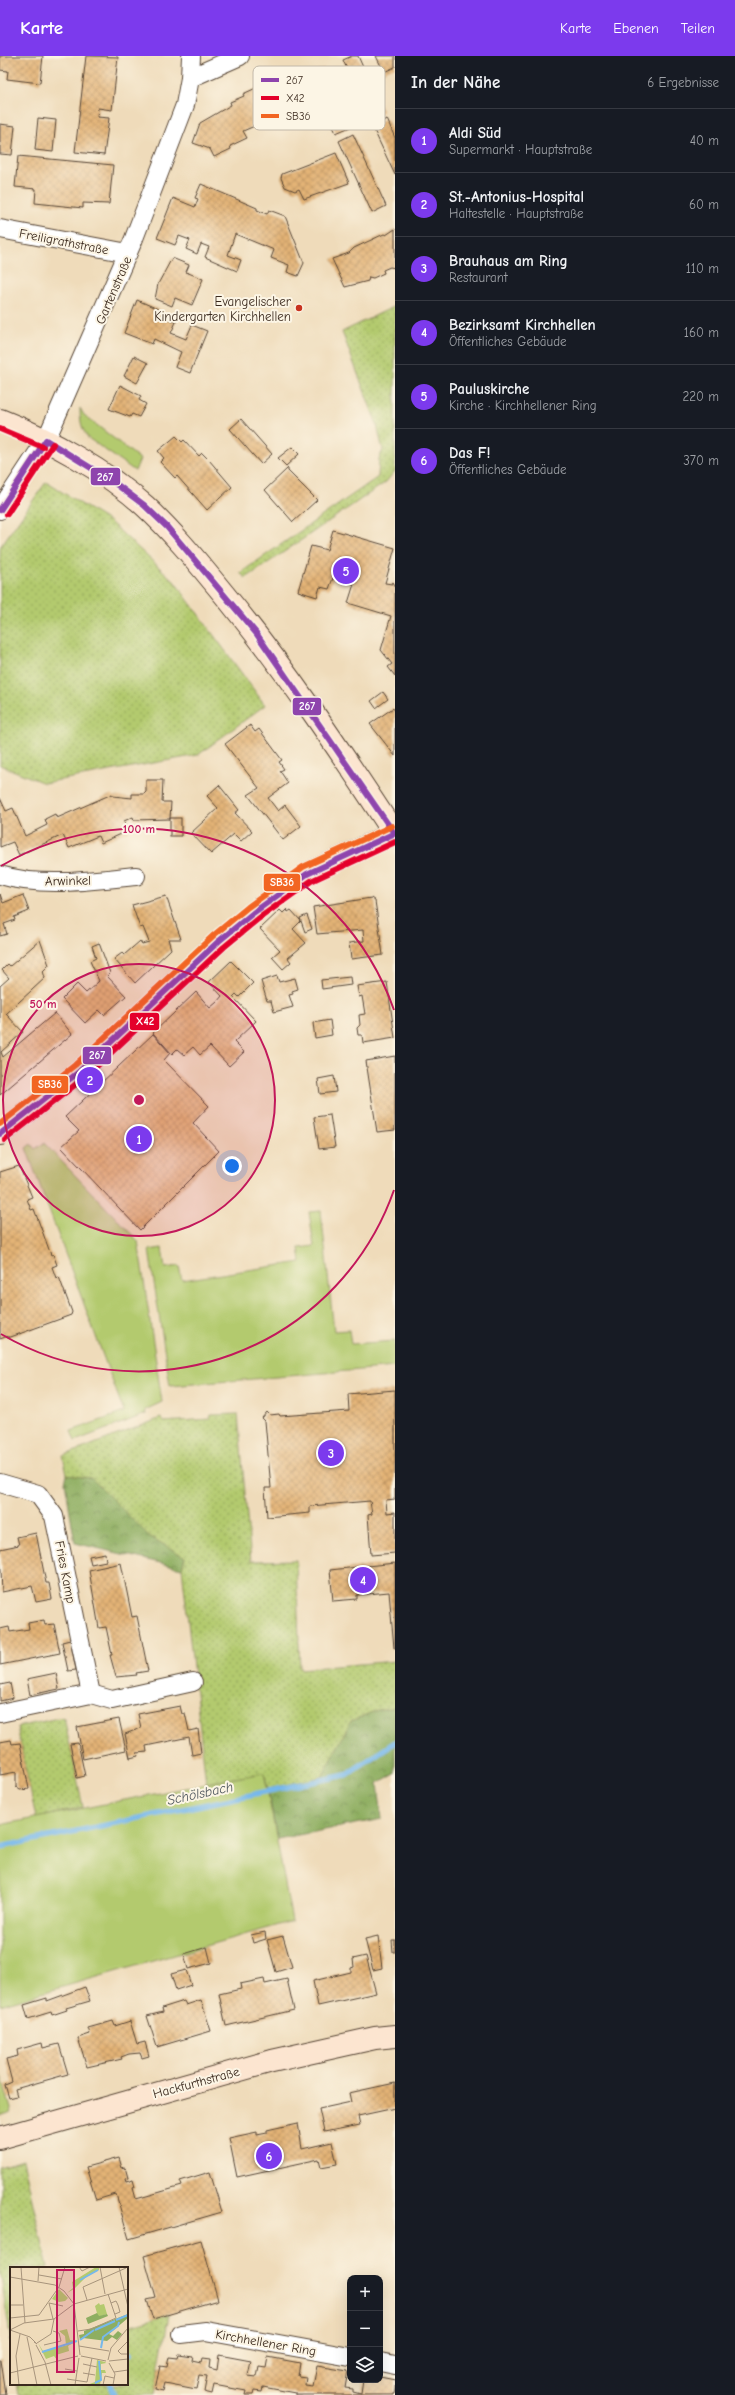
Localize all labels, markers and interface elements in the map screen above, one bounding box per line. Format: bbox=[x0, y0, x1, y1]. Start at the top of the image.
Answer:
text: Karte bbox=[20, 17, 63, 39]
text: Karte bbox=[560, 20, 591, 37]
text: Ebenen bbox=[613, 20, 659, 37]
text: Teilen bbox=[681, 20, 715, 37]
legend bbox=[253, 66, 385, 130]
text: In der Nähe bbox=[411, 73, 500, 92]
text: 267 bbox=[286, 74, 303, 87]
text: 6 Ergebnisse bbox=[647, 75, 719, 90]
text: X42 bbox=[286, 92, 305, 105]
text: SB36 bbox=[286, 110, 310, 123]
text: Aldi Süd bbox=[449, 124, 501, 142]
text: 1 bbox=[421, 133, 427, 148]
text: 40 m bbox=[690, 133, 719, 148]
text: Supermarkt · Hauptstraße bbox=[449, 142, 592, 157]
text: St.-Antonius-Hospital bbox=[449, 188, 584, 206]
text: 2 bbox=[421, 197, 427, 212]
text: 60 m bbox=[689, 197, 719, 212]
text: Haltestelle · Hauptstraße bbox=[449, 206, 584, 221]
street label: Freiligrathstraße bbox=[18, 225, 110, 258]
text: Brauhaus am Ring bbox=[449, 252, 568, 270]
street label: Gartenstraße bbox=[92, 254, 135, 326]
text: 3 bbox=[421, 261, 427, 276]
text: 110 m bbox=[686, 261, 719, 276]
text: Restaurant bbox=[449, 270, 508, 285]
place label: Evangelischer Kindergarten Kirchhellen bbox=[154, 294, 292, 324]
marker: Evangelischer Kindergarten Kirchhellen bbox=[294, 303, 304, 313]
text: Bezirksamt Kirchhellen bbox=[449, 316, 596, 334]
text: 4 bbox=[421, 325, 427, 340]
text: 160 m bbox=[684, 325, 719, 340]
text: Öffentliches Gebäude bbox=[449, 334, 567, 349]
text: Pauluskirche bbox=[449, 380, 529, 398]
text: 5 bbox=[421, 389, 427, 404]
text: 220 m bbox=[682, 389, 719, 404]
text: Kirche · Kirchhellener Ring bbox=[449, 398, 597, 413]
text: Das F! bbox=[449, 444, 490, 462]
text: 6 bbox=[421, 453, 427, 468]
text: 370 m bbox=[683, 453, 719, 468]
text: Öffentliches Gebäude bbox=[449, 462, 567, 477]
line badge: 267 bbox=[90, 467, 121, 486]
text: 267 bbox=[97, 471, 113, 484]
pin: 5 bbox=[333, 556, 359, 586]
line badge: 267 bbox=[292, 697, 322, 716]
text: 267 bbox=[299, 700, 315, 713]
text: 100 m bbox=[123, 822, 155, 836]
street label: Arwinkel bbox=[45, 873, 91, 888]
line badge: SB36 bbox=[263, 873, 301, 892]
text: SB36 bbox=[270, 876, 294, 889]
text: 50 m bbox=[29, 997, 57, 1011]
line badge: X42 bbox=[129, 1012, 160, 1031]
text: X42 bbox=[136, 1015, 155, 1028]
line badge: 267 bbox=[82, 1046, 112, 1065]
text: 267 bbox=[89, 1049, 105, 1062]
pin: 2 bbox=[77, 1065, 103, 1095]
line badge: SB36 bbox=[31, 1075, 69, 1094]
text: SB36 bbox=[38, 1078, 62, 1091]
centre of rings bbox=[132, 1093, 146, 1107]
pin: 1 bbox=[126, 1124, 152, 1154]
your location bbox=[222, 1156, 242, 1176]
pin: 3 bbox=[318, 1438, 344, 1468]
street label: Fries Kamp bbox=[52, 1539, 79, 1605]
pin: 4 bbox=[350, 1565, 376, 1595]
water label: Schölsbach bbox=[165, 1778, 235, 1809]
street label: Hackfurthstraße bbox=[151, 2064, 241, 2101]
pin: 6 bbox=[256, 2141, 282, 2171]
inset map bbox=[10, 2267, 128, 2385]
map controls bbox=[347, 2275, 383, 2383]
button: + bbox=[347, 2275, 383, 2311]
button: − bbox=[347, 2311, 383, 2347]
street label: Kirchhellener Ring bbox=[214, 2326, 317, 2359]
button: layers bbox=[347, 2347, 383, 2383]

